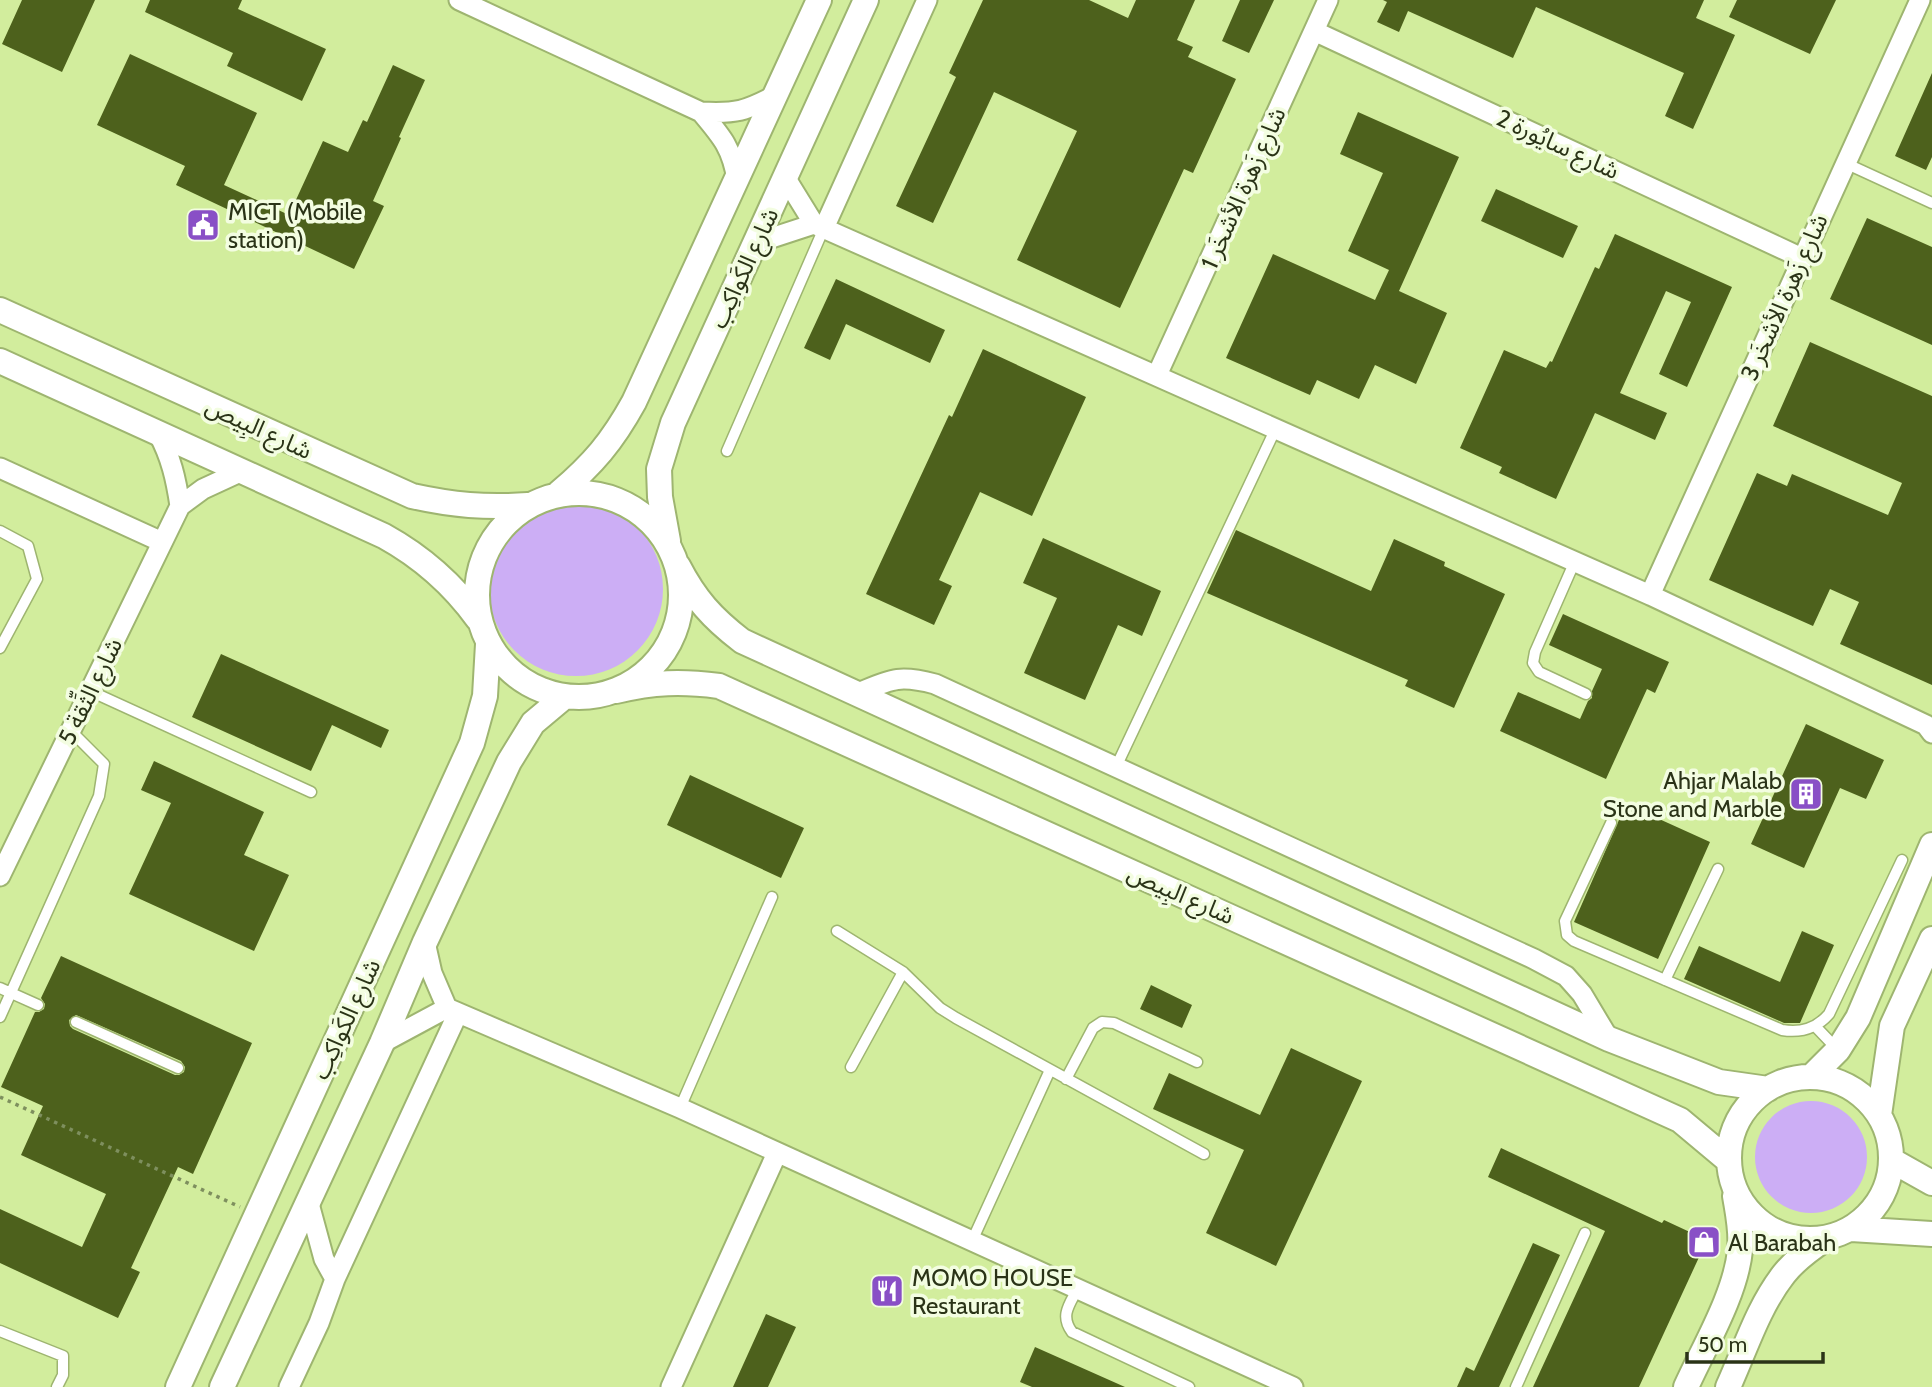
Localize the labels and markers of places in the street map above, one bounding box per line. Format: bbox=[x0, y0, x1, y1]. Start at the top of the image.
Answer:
place label: MICT (Mobile station) bbox=[228, 197, 362, 254]
public building icon: MICT (Mobile station) bbox=[184, 206, 222, 244]
place label: Ahjar Malab Stone and Marble bbox=[1603, 766, 1782, 823]
building icon: Ahjar Malab Stone and Marble bbox=[1787, 775, 1825, 813]
shop icon: Al Barabah bbox=[1685, 1223, 1723, 1261]
place label: Al Barabah bbox=[1728, 1228, 1836, 1257]
place label: MOMO HOUSE Restaurant bbox=[912, 1263, 1073, 1320]
restaurant icon: MOMO HOUSE Restaurant bbox=[868, 1272, 906, 1310]

